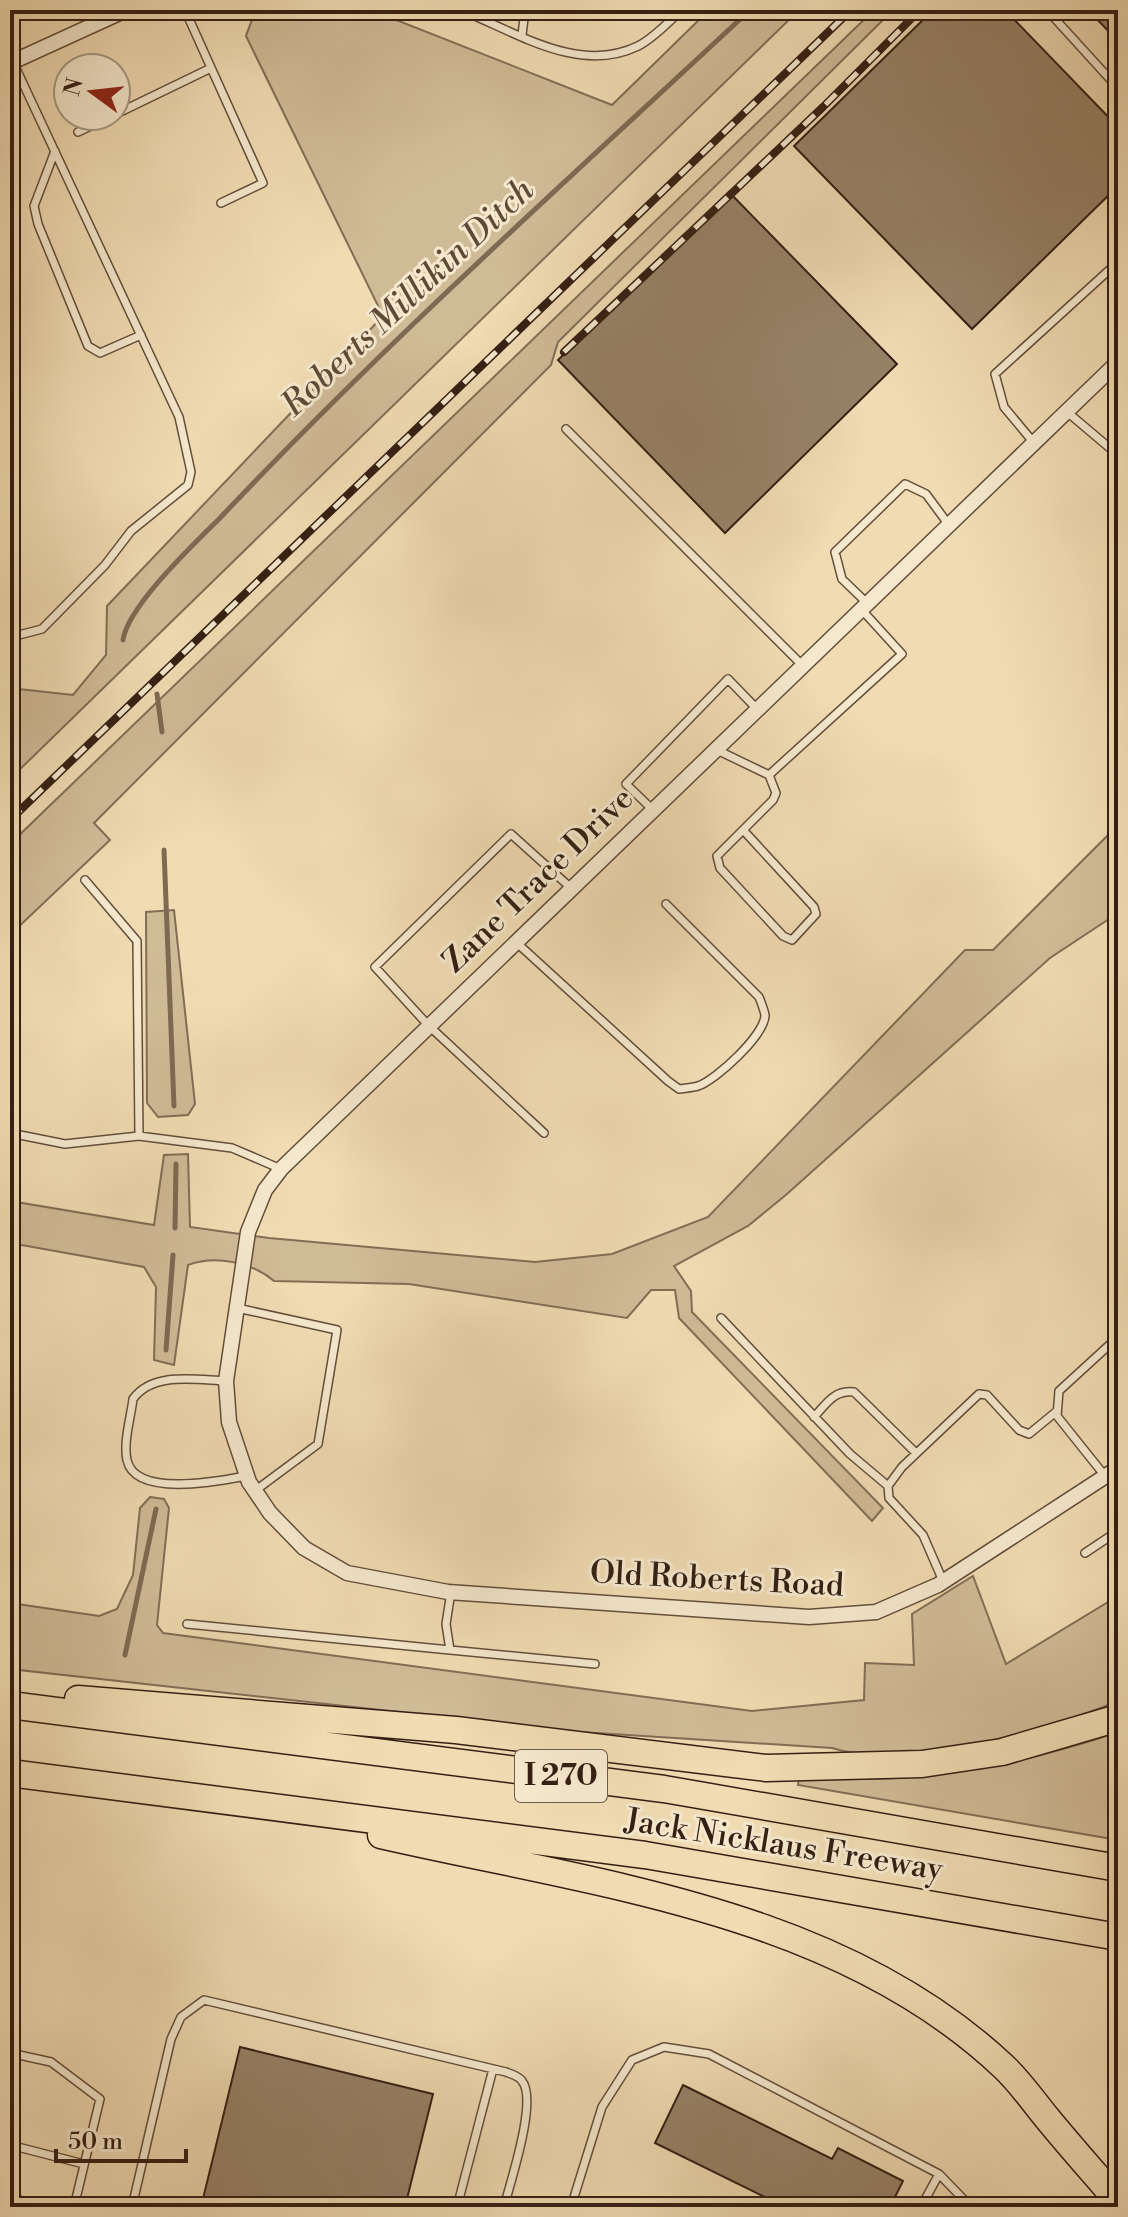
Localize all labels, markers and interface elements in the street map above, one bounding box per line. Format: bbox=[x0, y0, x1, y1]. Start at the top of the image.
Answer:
north arrow bbox=[52, 52, 132, 132]
text: N bbox=[59, 75, 90, 99]
water label: Roberts Millikin Ditch bbox=[272, 169, 544, 427]
street label: Zane Trace Drive bbox=[434, 779, 642, 981]
street label: Old Roberts Road bbox=[589, 1552, 845, 1606]
road number: I 270 bbox=[515, 1750, 607, 1802]
street label: Jack Nicklaus Freeway bbox=[621, 1800, 946, 1890]
scale bar bbox=[56, 2113, 186, 2163]
text: 50 m bbox=[68, 2127, 123, 2157]

